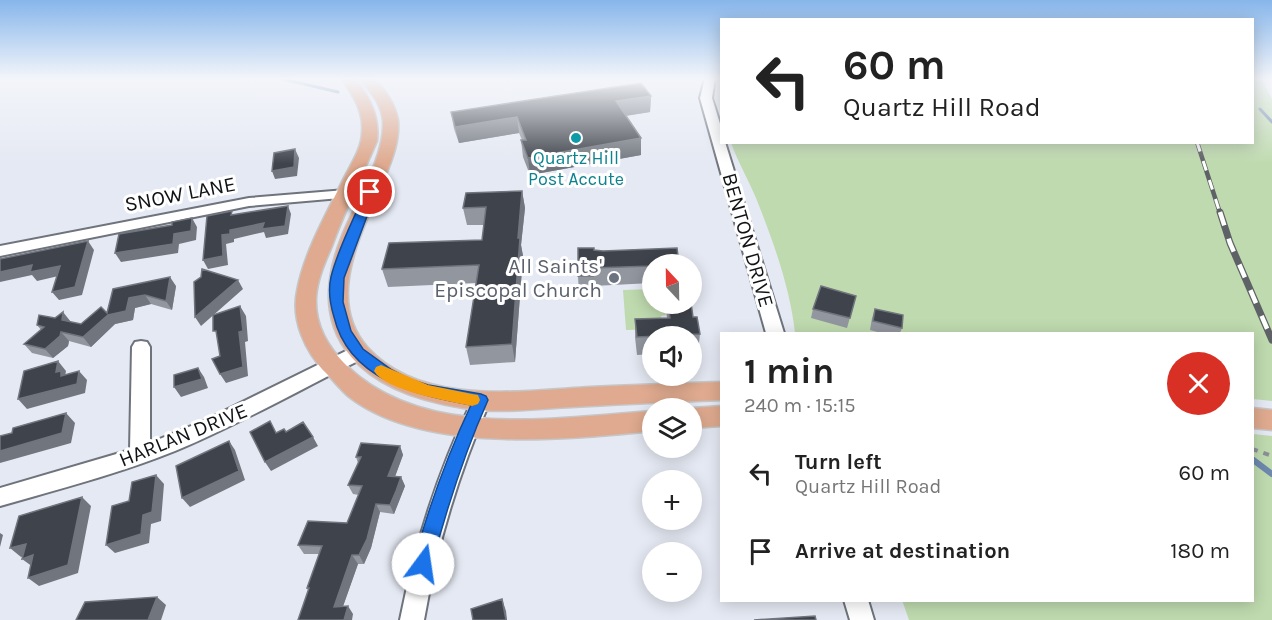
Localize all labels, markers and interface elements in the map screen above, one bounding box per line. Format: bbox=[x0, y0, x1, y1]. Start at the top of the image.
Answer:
text: 60 m bbox=[843, 40, 946, 90]
icon: left bbox=[744, 42, 822, 120]
text: Quartz Hill Road bbox=[843, 91, 1041, 123]
marker: Quartz Hill Post Accute bbox=[569, 131, 583, 145]
place label: Quartz Hill Post Accute bbox=[528, 147, 624, 190]
pin bbox=[344, 166, 395, 217]
street label: BENTON DRIVE bbox=[717, 170, 779, 310]
street label: SNOW LANE bbox=[123, 171, 237, 217]
icon: arrive bbox=[353, 175, 386, 208]
place label: All Saints' Episcopal Church bbox=[434, 254, 602, 302]
north arrow bbox=[642, 254, 702, 314]
map controls bbox=[642, 254, 702, 602]
marker: All Saints' Episcopal Church bbox=[607, 271, 621, 285]
button: sound bbox=[642, 326, 702, 386]
text: 1 min bbox=[744, 350, 834, 392]
button: close bbox=[1167, 352, 1230, 415]
text: 240 m · 15:15 bbox=[744, 394, 856, 417]
street label: HARLAN DRIVE bbox=[115, 398, 251, 472]
button: layers bbox=[642, 398, 702, 458]
text: Turn left bbox=[795, 449, 882, 475]
icon: left bbox=[744, 457, 777, 490]
text: 60 m bbox=[1179, 460, 1230, 486]
button: + bbox=[642, 470, 702, 530]
text: Quartz Hill Road bbox=[795, 475, 941, 498]
position arrow bbox=[391, 532, 455, 596]
icon: arrive bbox=[744, 535, 777, 568]
text: Arrive at destination bbox=[795, 538, 1010, 564]
text: 180 m bbox=[1170, 538, 1230, 564]
button: − bbox=[642, 542, 702, 602]

